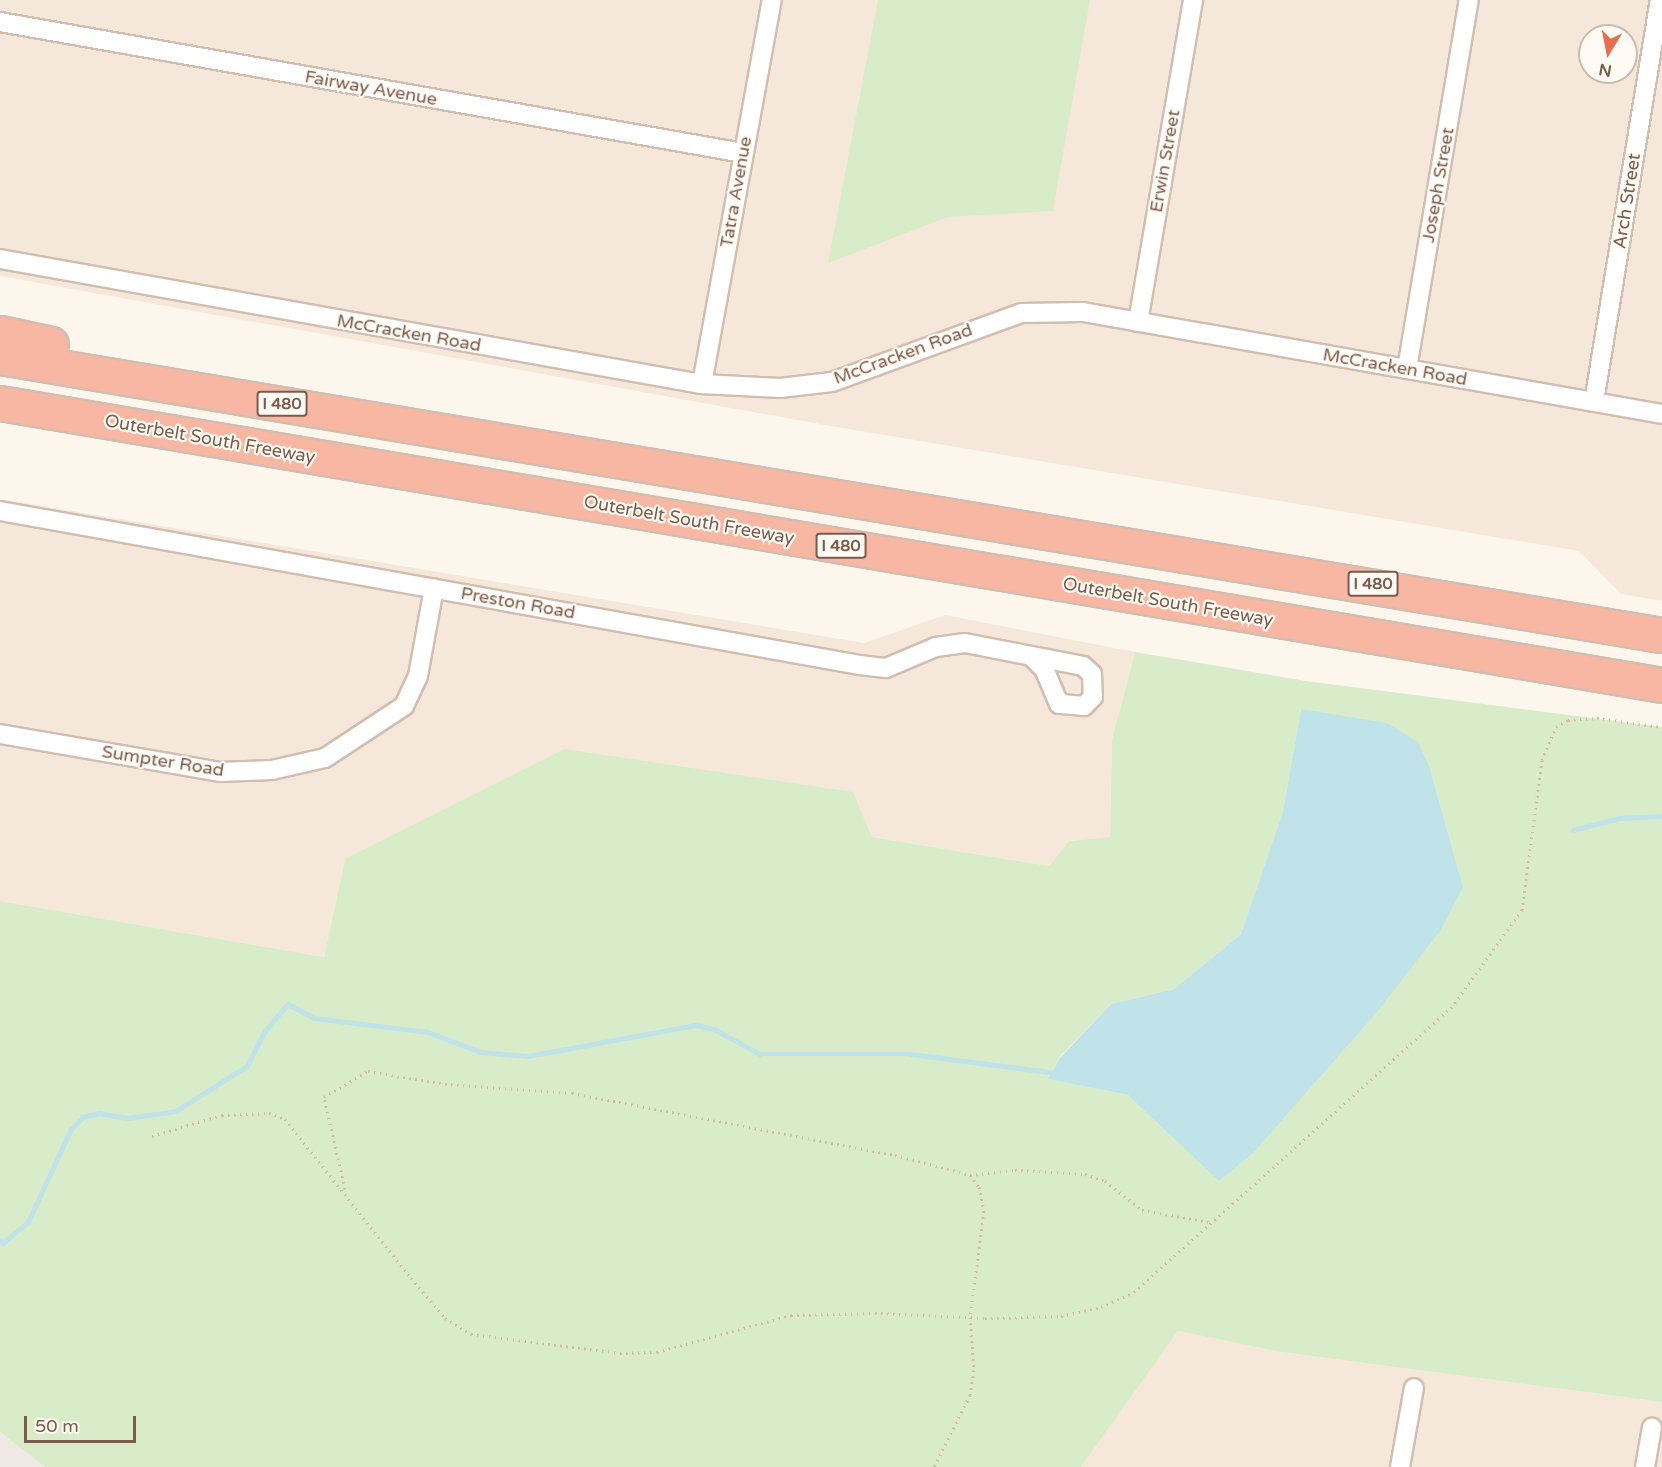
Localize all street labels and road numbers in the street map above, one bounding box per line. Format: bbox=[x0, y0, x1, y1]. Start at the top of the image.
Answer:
street label: Fairway Avenue bbox=[303, 66, 439, 110]
street label: Erwin Street bbox=[1145, 108, 1185, 214]
street label: Joseph Street bbox=[1417, 126, 1459, 244]
street label: Tatra Avenue bbox=[716, 135, 756, 249]
street label: Arch Street bbox=[1609, 152, 1645, 250]
street label: McCracken Road bbox=[335, 310, 483, 356]
street label: McCracken Road bbox=[831, 319, 975, 389]
street label: McCracken Road bbox=[1321, 344, 1469, 390]
road number: I 480 bbox=[256, 391, 308, 417]
street label: Outerbelt South Freeway bbox=[103, 410, 317, 468]
street label: Outerbelt South Freeway bbox=[582, 491, 796, 549]
road number: I 480 bbox=[816, 533, 866, 559]
road number: I 480 bbox=[1348, 571, 1398, 597]
street label: Outerbelt South Freeway bbox=[1061, 573, 1275, 631]
street label: Preston Road bbox=[459, 582, 577, 624]
street label: Sumpter Road bbox=[100, 741, 226, 781]

